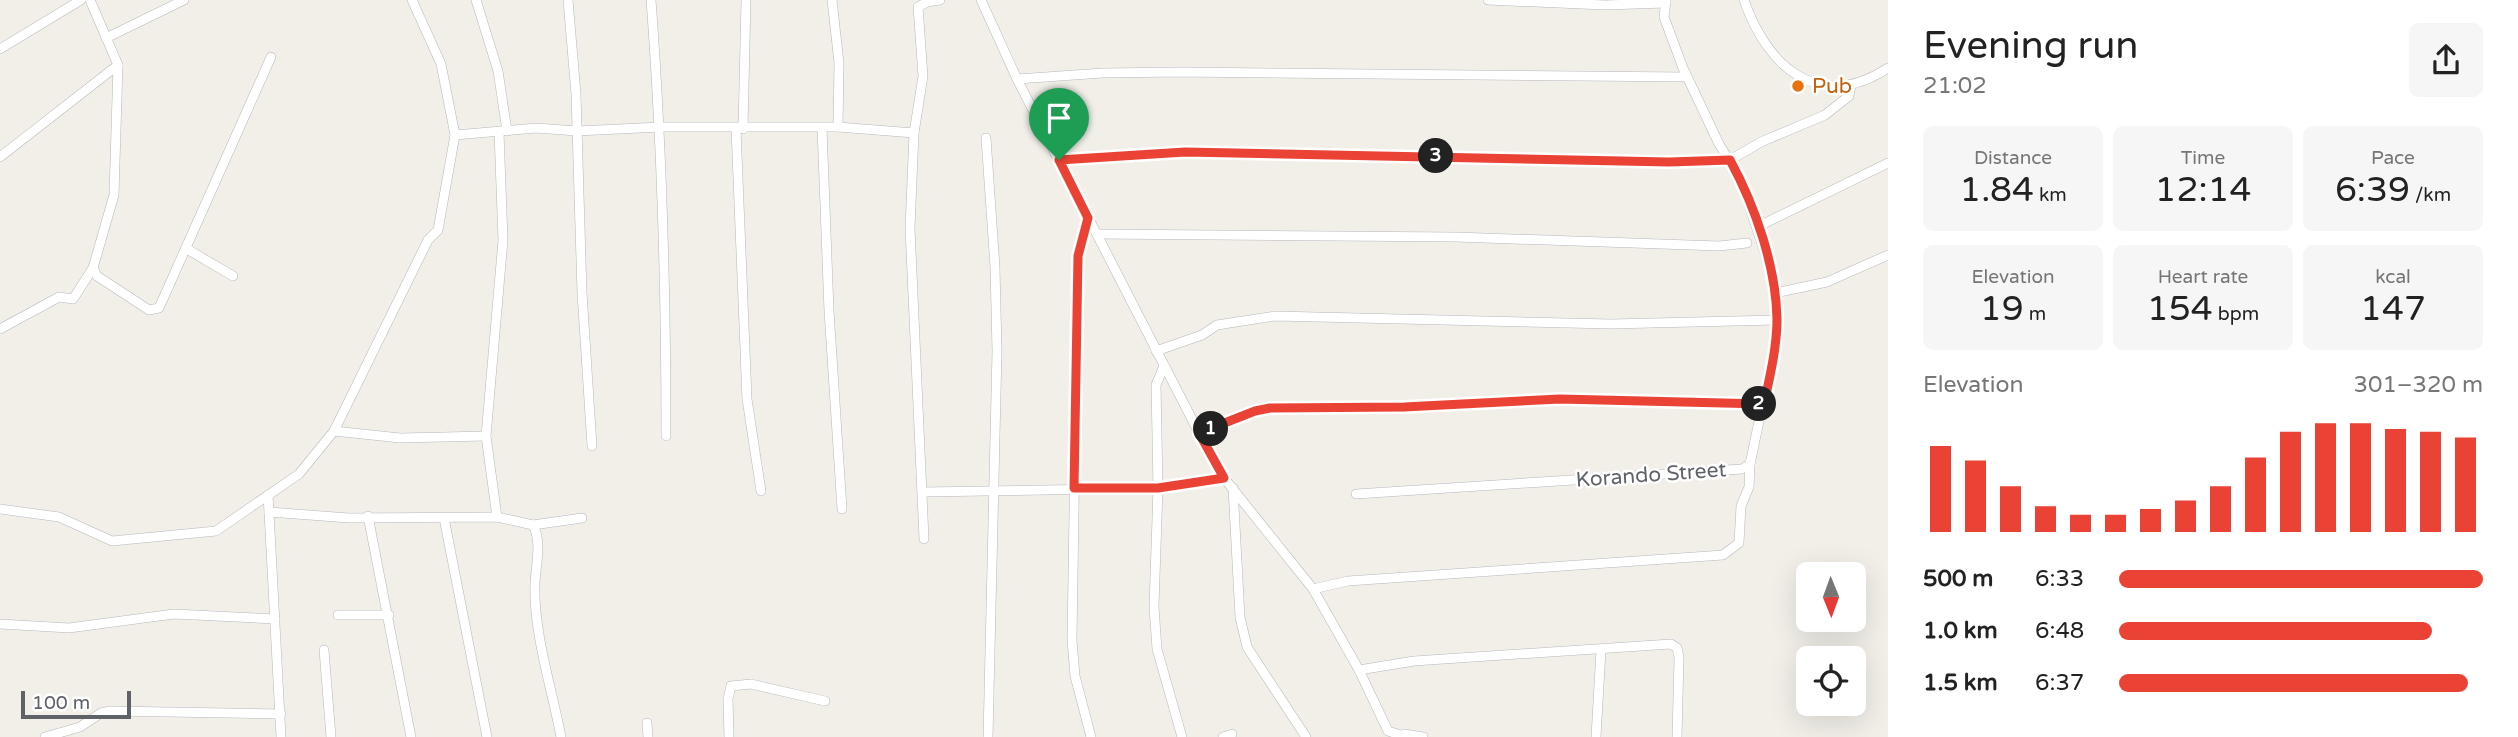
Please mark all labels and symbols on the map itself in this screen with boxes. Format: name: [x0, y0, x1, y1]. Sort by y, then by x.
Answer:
place label: Pub: [1812, 74, 1852, 99]
marker: Pub: [1790, 78, 1806, 94]
pin: [1029, 88, 1089, 160]
pin: 3: [1418, 138, 1454, 174]
pin: 2: [1742, 386, 1776, 422]
pin: 1: [1194, 412, 1228, 446]
street label: Korando Street: [1575, 457, 1727, 493]
north arrow: [1796, 562, 1866, 632]
scale bar: [21, 688, 131, 720]

